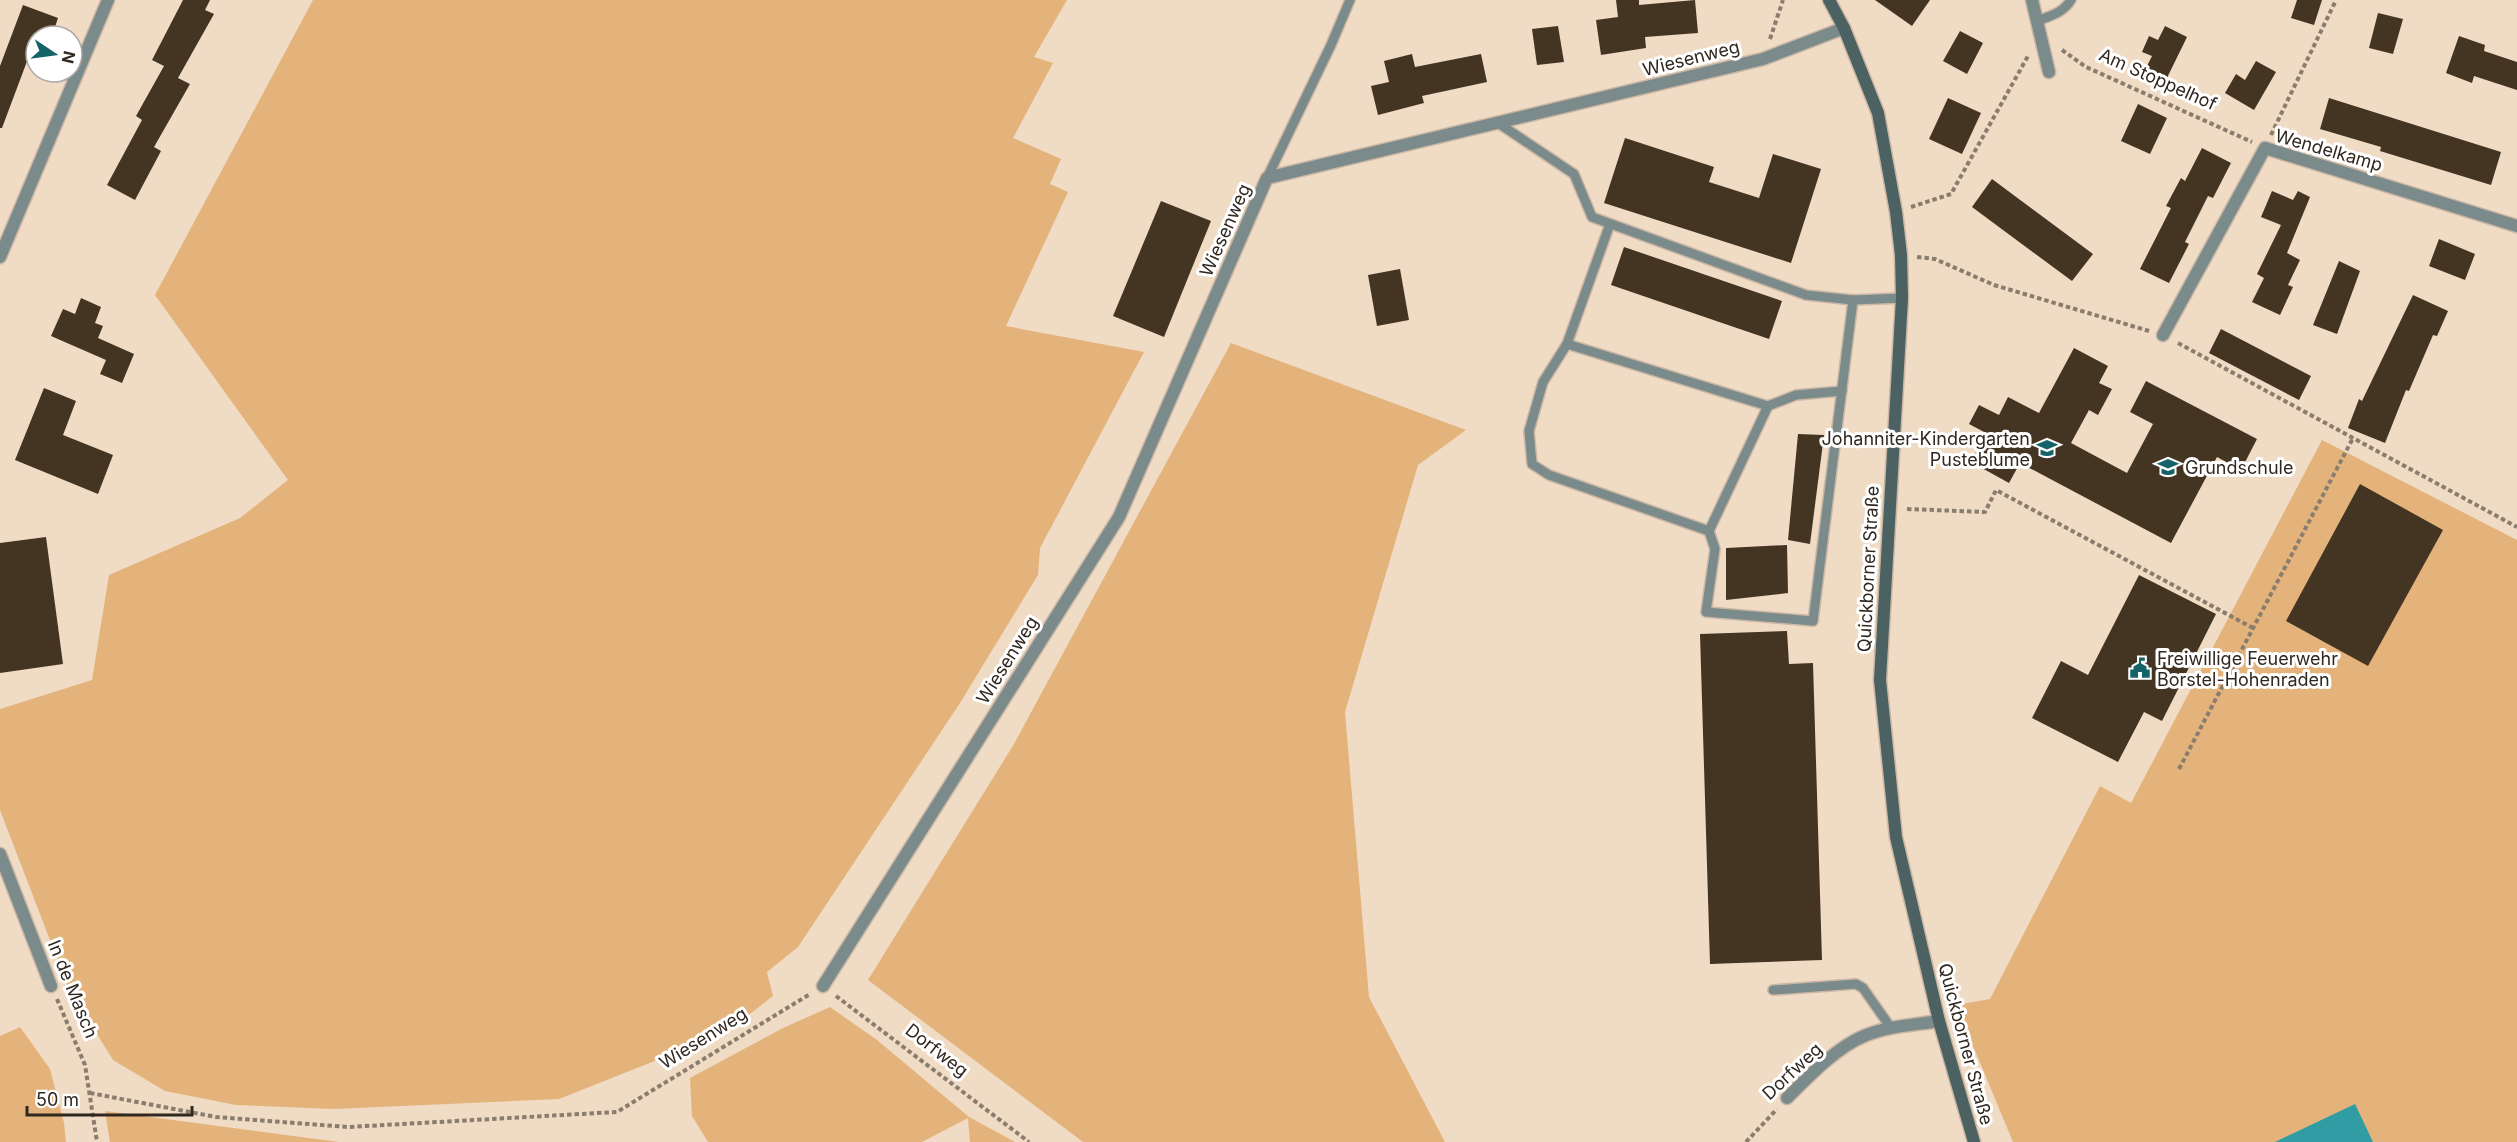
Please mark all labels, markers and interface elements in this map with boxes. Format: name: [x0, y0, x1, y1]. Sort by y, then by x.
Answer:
north arrow: [24, 24, 84, 84]
street label: Wiesenweg: [1640, 36, 1742, 80]
street label: Am Stoppelhof: [2096, 44, 2220, 114]
text: N: [57, 49, 80, 66]
street label: Wendelkamp: [2273, 125, 2385, 175]
street label: Wiesenweg: [1195, 180, 1255, 280]
place label: Johanniter-Kindergarten Pusteblume: [1822, 428, 2030, 470]
school or university icon: Johanniter-Kindergarten Pusteblume: [2035, 436, 2059, 460]
school or university icon: Grundschule: [2156, 455, 2180, 479]
place label: Grundschule: [2185, 457, 2293, 478]
street label: Quickborner Straße: [1853, 485, 1883, 653]
street label: Wiesenweg: [972, 612, 1042, 708]
place label: Freiwillige Feuerwehr Borstel-Hohenraden: [2157, 648, 2338, 690]
public building icon: Freiwillige Feuerwehr Borstel-Hohenraden: [2128, 656, 2152, 680]
street label: In de Masch: [44, 937, 102, 1041]
street label: Quickborner Straße: [1934, 961, 1998, 1127]
street label: Wiesenweg: [655, 1003, 751, 1073]
street label: Dorfweg: [901, 1019, 973, 1081]
street label: Dorfweg: [1758, 1038, 1826, 1104]
scale bar: [27, 1079, 192, 1117]
text: 50 m: [36, 1089, 79, 1110]

